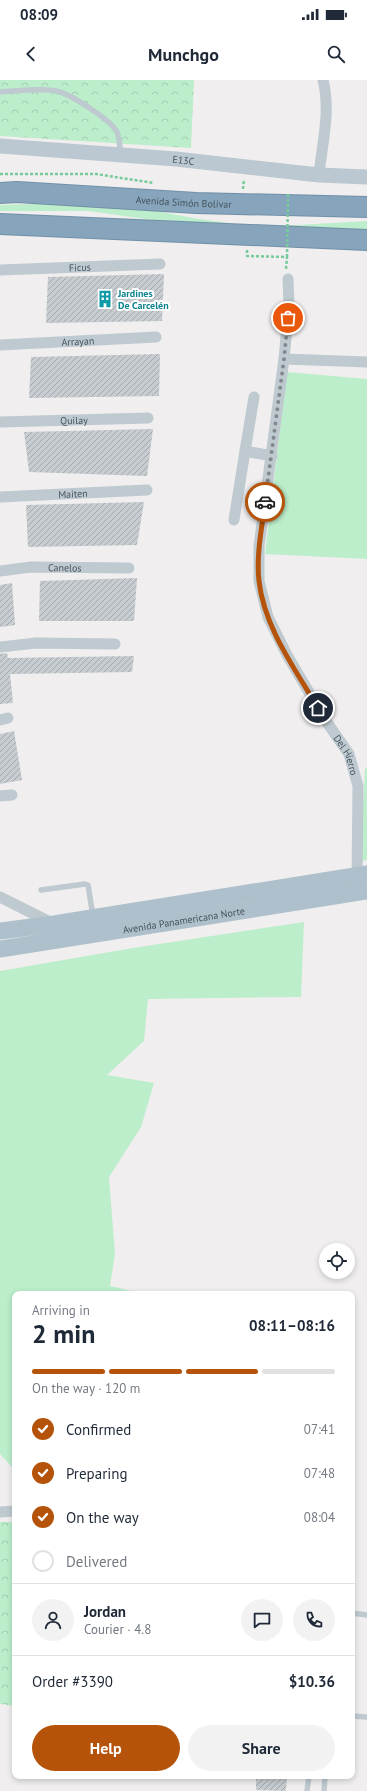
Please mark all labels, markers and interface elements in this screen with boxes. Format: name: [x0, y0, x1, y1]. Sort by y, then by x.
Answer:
text: 08:09: [20, 5, 58, 24]
icon: back: [20, 43, 42, 65]
text: Munchgo: [148, 43, 219, 66]
icon: search: [325, 43, 347, 65]
street label: E13C: [172, 152, 195, 168]
street label: Avenida Simón Bolívar: [135, 193, 232, 210]
street label: Ficus: [69, 260, 91, 274]
place label: Jardines De Carcelén: [117, 287, 169, 312]
building icon: Jardines De Carcelén: [95, 289, 115, 309]
pin: [271, 301, 305, 335]
icon: bag: [277, 307, 299, 329]
street label: Arrayan: [61, 334, 95, 348]
street label: Quilay: [60, 413, 88, 427]
courier: [245, 482, 285, 522]
street label: Maiten: [58, 486, 88, 501]
icon: car: [254, 491, 276, 513]
street label: Canelos: [48, 561, 82, 574]
pin: [301, 691, 335, 725]
icon: home: [307, 697, 329, 719]
street label: Del Hierro: [331, 732, 361, 777]
street label: Avenida Panamericana Norte: [122, 904, 246, 936]
map controls: [319, 1243, 355, 1279]
button: locate: [319, 1243, 355, 1279]
text: Arriving in: [32, 1302, 90, 1319]
text: 08:11–08:16: [249, 1316, 335, 1335]
text: 2 min: [32, 1317, 95, 1350]
text: On the way · 120 m: [32, 1380, 140, 1397]
icon: check: [32, 1418, 54, 1440]
text: Confirmed: [66, 1420, 131, 1439]
text: 07:41: [304, 1421, 335, 1438]
icon: check: [32, 1462, 54, 1484]
text: Preparing: [66, 1464, 128, 1483]
text: 07:48: [304, 1465, 335, 1482]
icon: check: [32, 1506, 54, 1528]
text: On the way: [66, 1508, 139, 1527]
text: 08:04: [304, 1509, 335, 1526]
text: Delivered: [66, 1552, 127, 1571]
button: person: [32, 1599, 74, 1641]
button: chat: [241, 1599, 283, 1641]
button: phone: [293, 1599, 335, 1641]
text: Jordan: [84, 1602, 126, 1621]
text: Courier · 4.8: [84, 1621, 151, 1638]
text: Order #3390: [32, 1672, 113, 1691]
text: $10.36: [289, 1672, 335, 1691]
button: Help: [32, 1725, 180, 1771]
button: Share: [188, 1725, 335, 1771]

